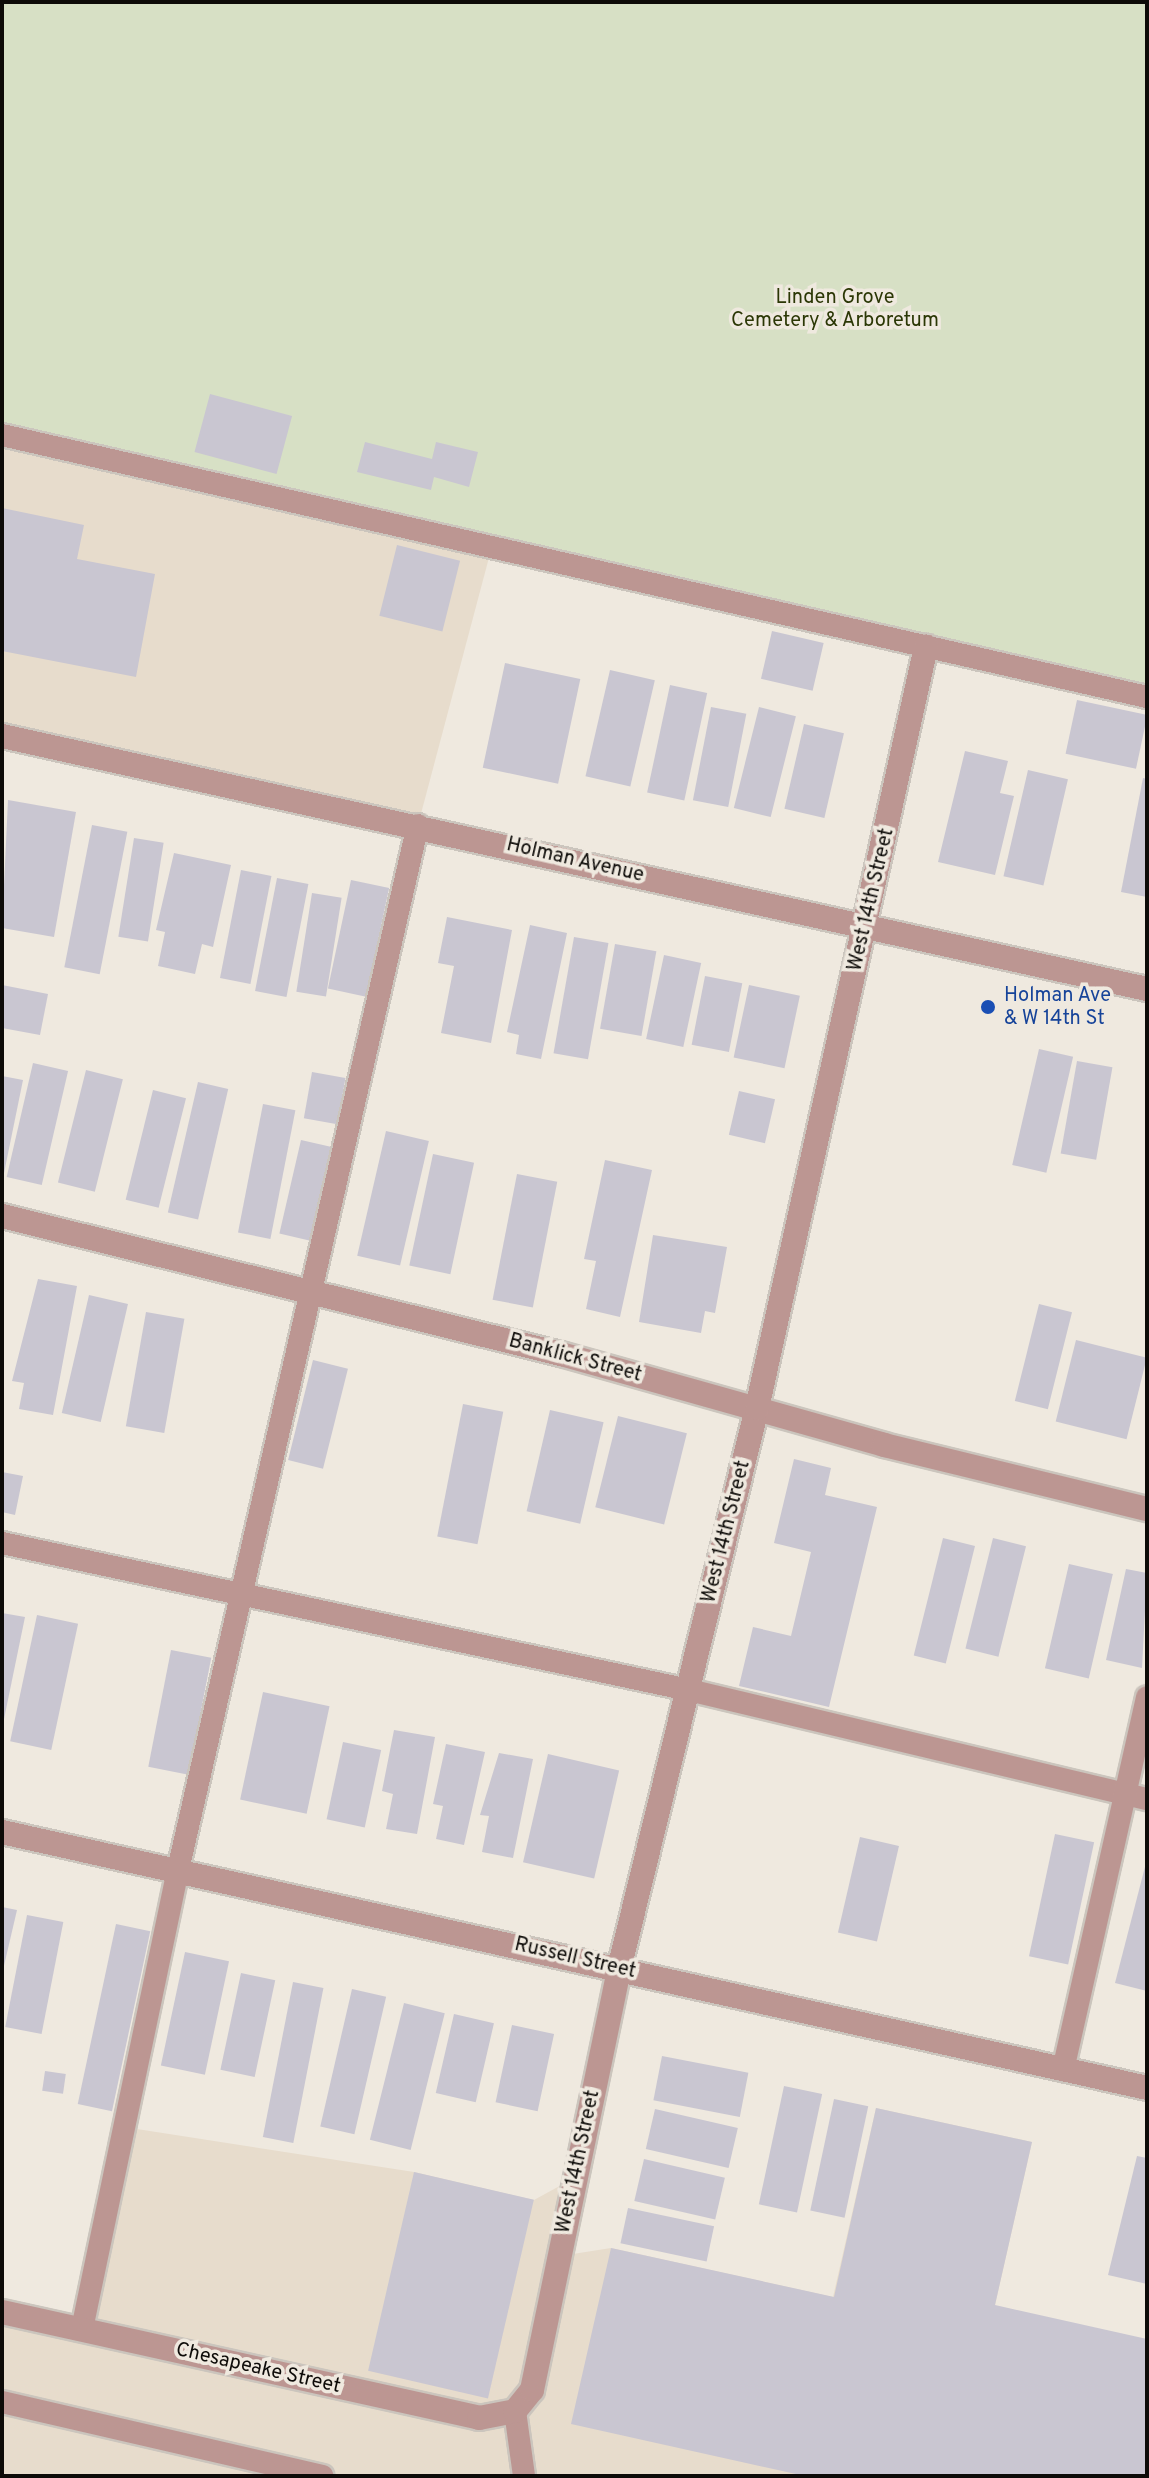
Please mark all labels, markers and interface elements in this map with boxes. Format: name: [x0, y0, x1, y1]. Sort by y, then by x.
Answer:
park label: Linden Grove Cemetery & Arboretum: [731, 287, 939, 334]
street label: West 14th Street: [844, 826, 900, 974]
street label: Holman Avenue: [504, 833, 646, 889]
place label: Holman Ave & W 14th St: [1004, 984, 1112, 1031]
marker: Holman Ave & W 14th St: [979, 998, 997, 1016]
street label: Banklick Street: [506, 1330, 644, 1388]
street label: West 14th Street: [698, 1458, 756, 1606]
street label: Russell Street: [512, 1933, 638, 1985]
street label: West 14th Street: [552, 2088, 606, 2236]
street label: Chesapeake Street: [173, 2338, 343, 2400]

